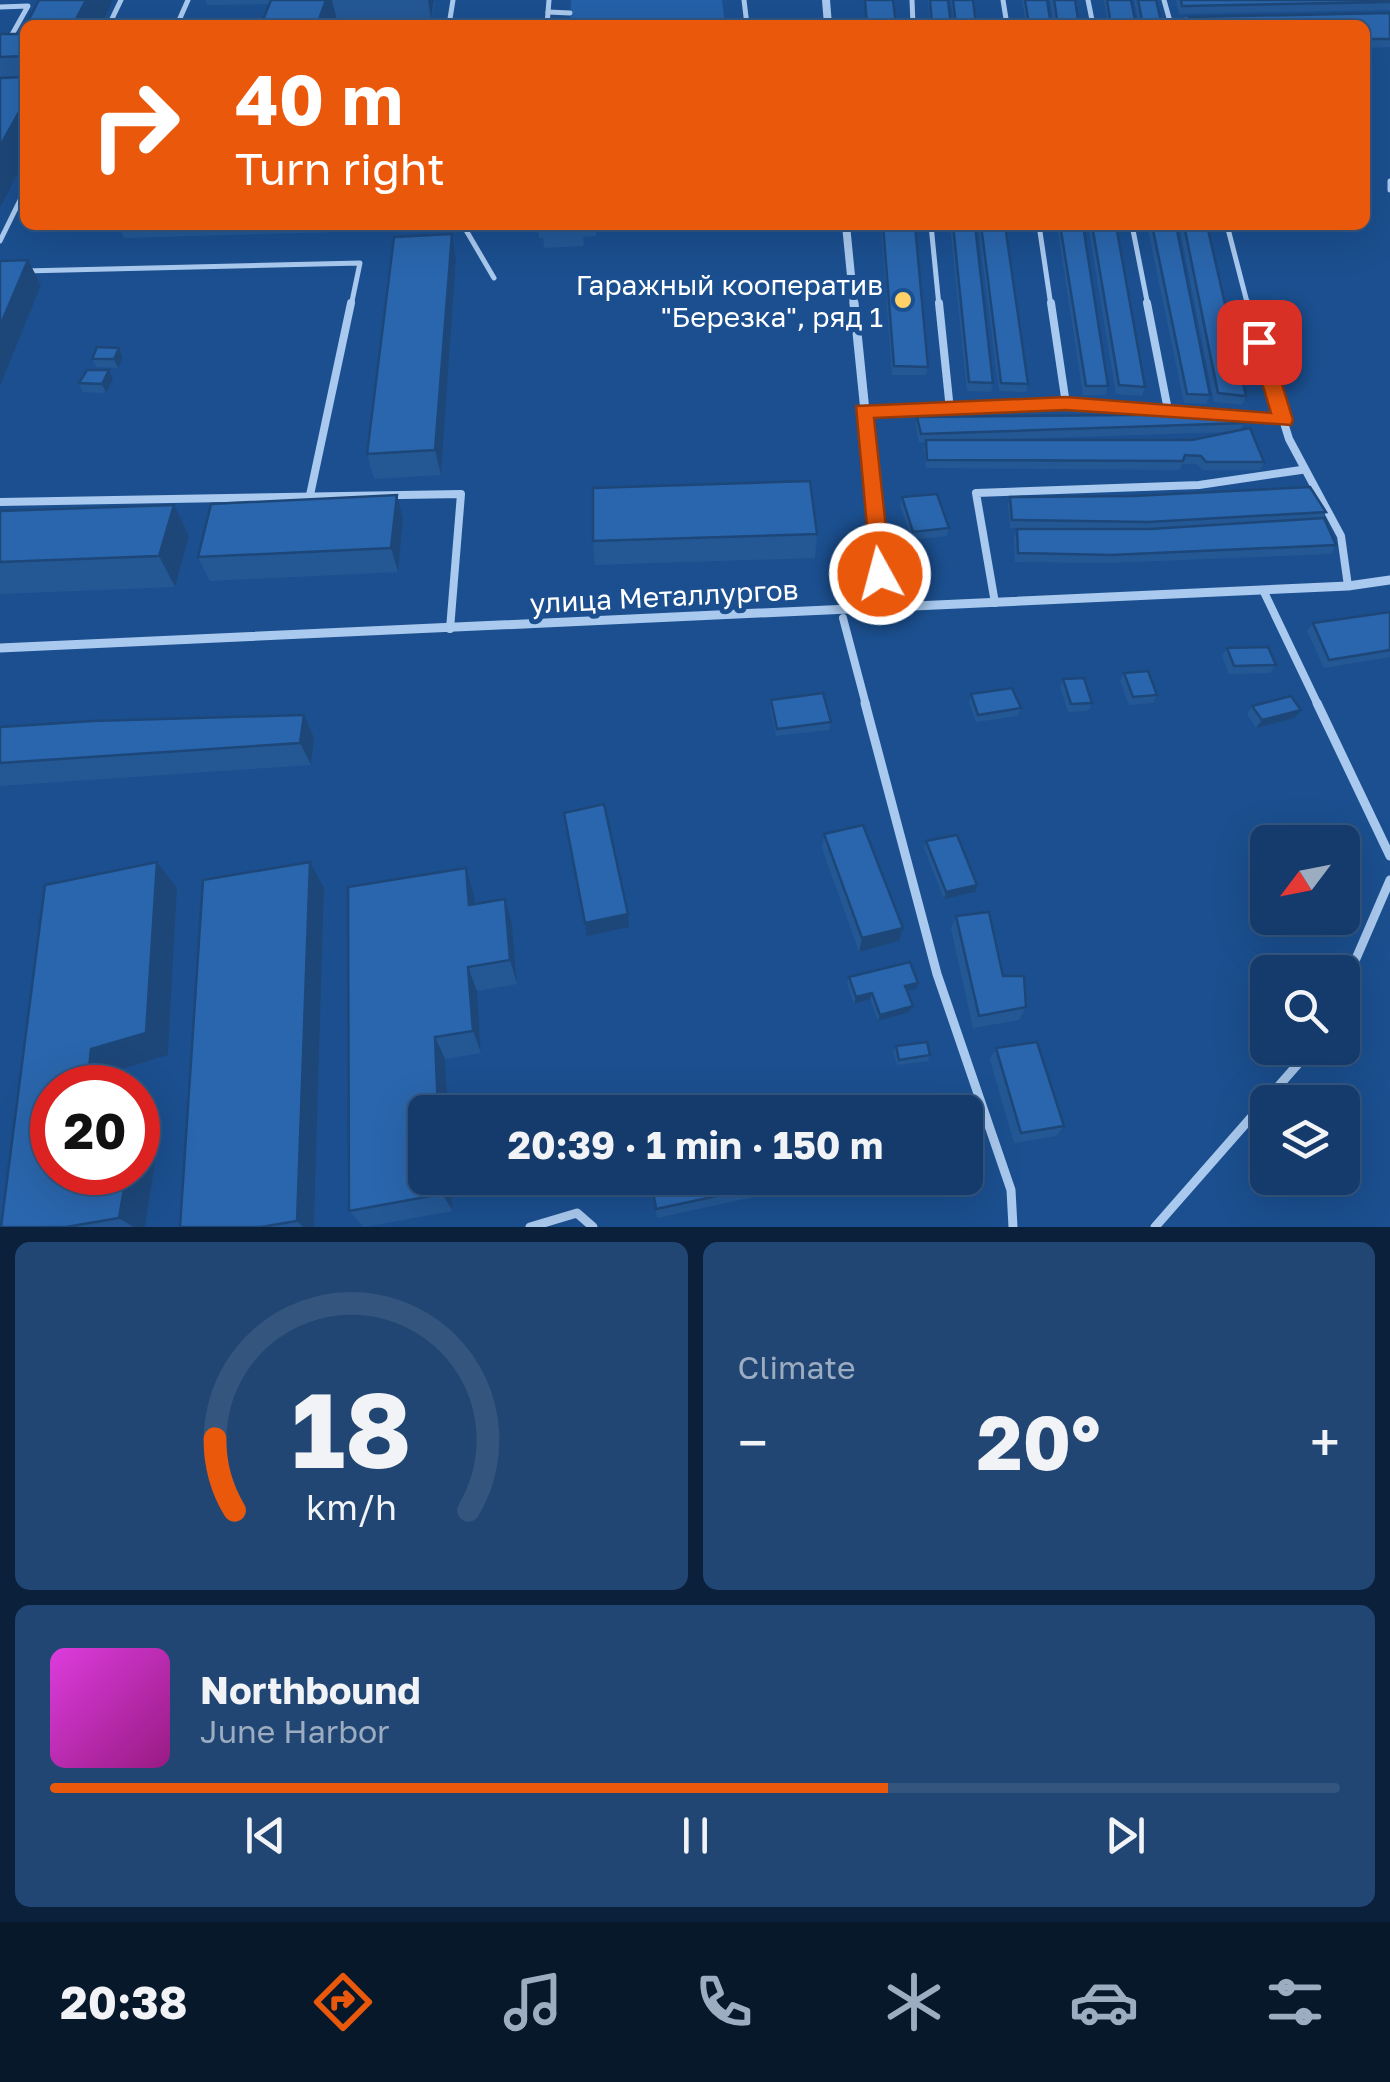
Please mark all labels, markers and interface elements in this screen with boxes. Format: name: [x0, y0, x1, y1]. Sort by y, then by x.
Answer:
text: 40 m: [235, 56, 403, 140]
icon: right: [70, 60, 200, 190]
text: Turn right: [235, 141, 445, 195]
place label: Гаражный кооператив "Березка", ряд 1: [576, 268, 883, 333]
marker: Гаражный кооператив "Березка", ряд 1: [892, 289, 914, 311]
pin: [1217, 300, 1302, 385]
icon: arrive: [1232, 315, 1287, 370]
position arrow: [828, 522, 932, 626]
street label: улица Металлургов: [529, 572, 799, 620]
north arrow: [1250, 825, 1360, 935]
map controls: [1250, 825, 1360, 1195]
button: search: [1250, 955, 1360, 1065]
speed limit sign: 20: [30, 1065, 160, 1195]
button: layers: [1250, 1085, 1360, 1195]
text: 20:39 · 1 min · 150 m: [508, 1122, 883, 1167]
text: Climate: [738, 1348, 856, 1386]
text: 18: [291, 1366, 411, 1491]
text: 20°: [977, 1396, 1101, 1487]
text: −: [738, 1409, 768, 1475]
text: +: [1310, 1409, 1340, 1475]
text: km/h: [306, 1485, 397, 1528]
text: Northbound: [200, 1667, 421, 1712]
text: June Harbor: [200, 1712, 390, 1750]
icon: previous: [238, 1808, 293, 1863]
icon: pause: [668, 1808, 723, 1863]
icon: next: [1098, 1808, 1153, 1863]
icon: directions: [308, 1967, 378, 2037]
icon: music: [498, 1967, 568, 2037]
icon: phone: [689, 1967, 759, 2037]
icon: climate: [879, 1967, 949, 2037]
icon: car: [1069, 1967, 1139, 2037]
icon: filters: [1260, 1967, 1330, 2037]
text: 20:38: [60, 1975, 188, 2029]

